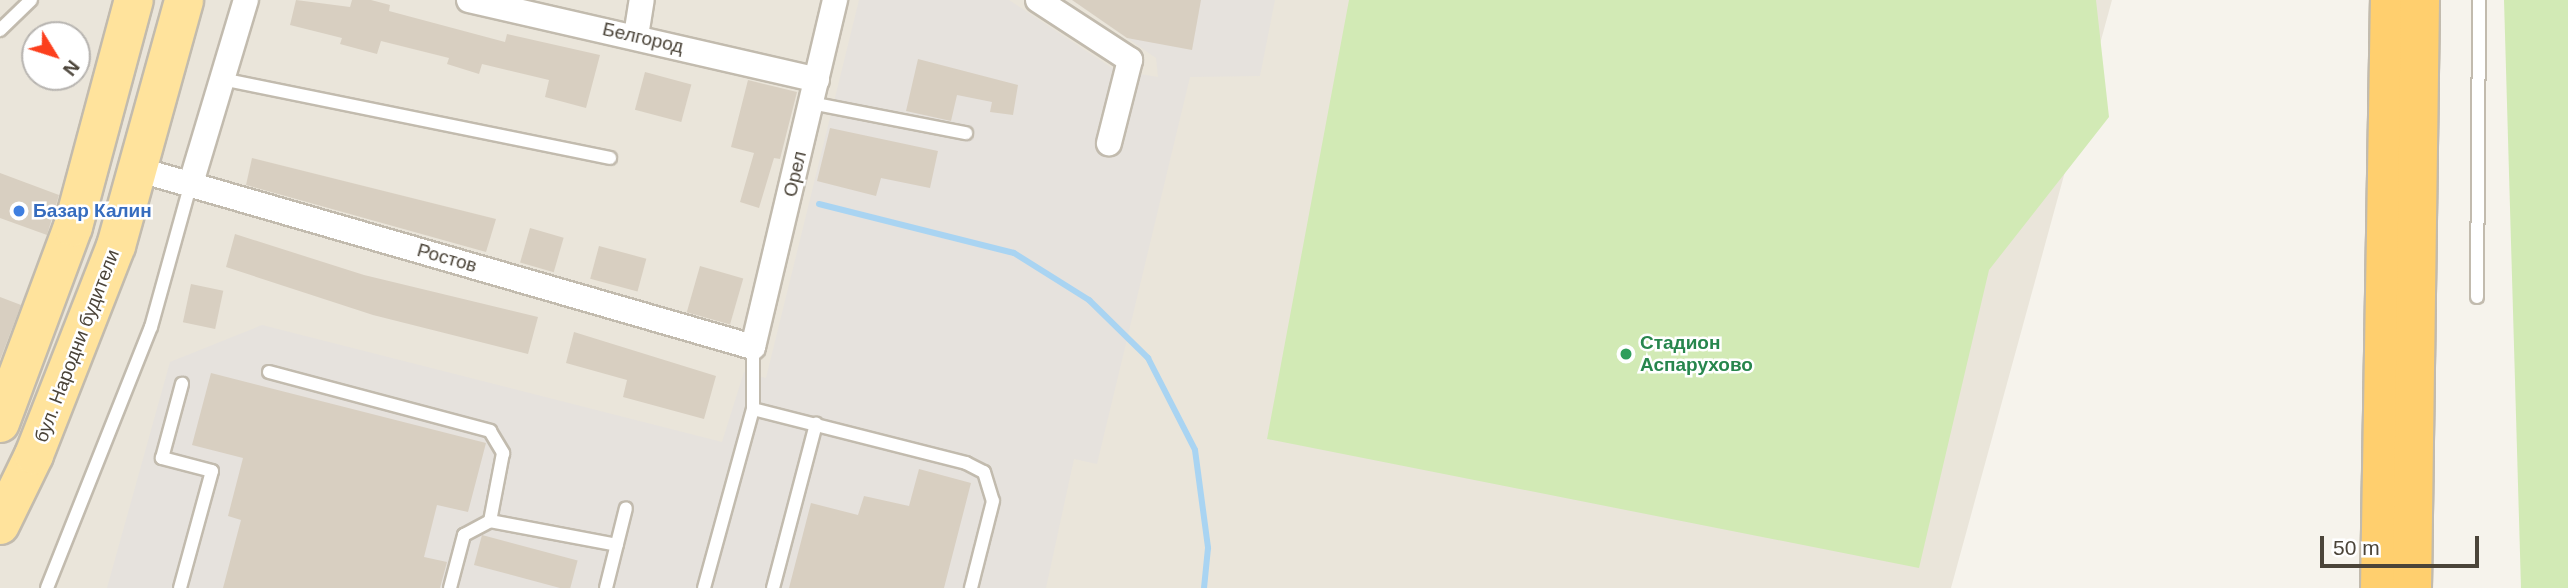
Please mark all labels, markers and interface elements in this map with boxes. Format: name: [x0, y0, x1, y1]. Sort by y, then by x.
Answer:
street label: Белгород: [600, 18, 686, 58]
north arrow: [21, 21, 91, 91]
text: N: [59, 56, 84, 80]
street label: Орел: [779, 149, 811, 199]
place label: Базар Калин: [33, 200, 152, 222]
marker: Базар Калин: [11, 203, 27, 219]
street label: Ростов: [415, 239, 479, 277]
street label: бул. Народни будители: [30, 246, 124, 446]
place label: Стадион Аспарухово: [1640, 332, 1753, 376]
marker: Стадион Аспарухово: [1618, 346, 1634, 362]
scale bar: [2323, 522, 2482, 566]
text: 50 m: [2333, 536, 2380, 559]

